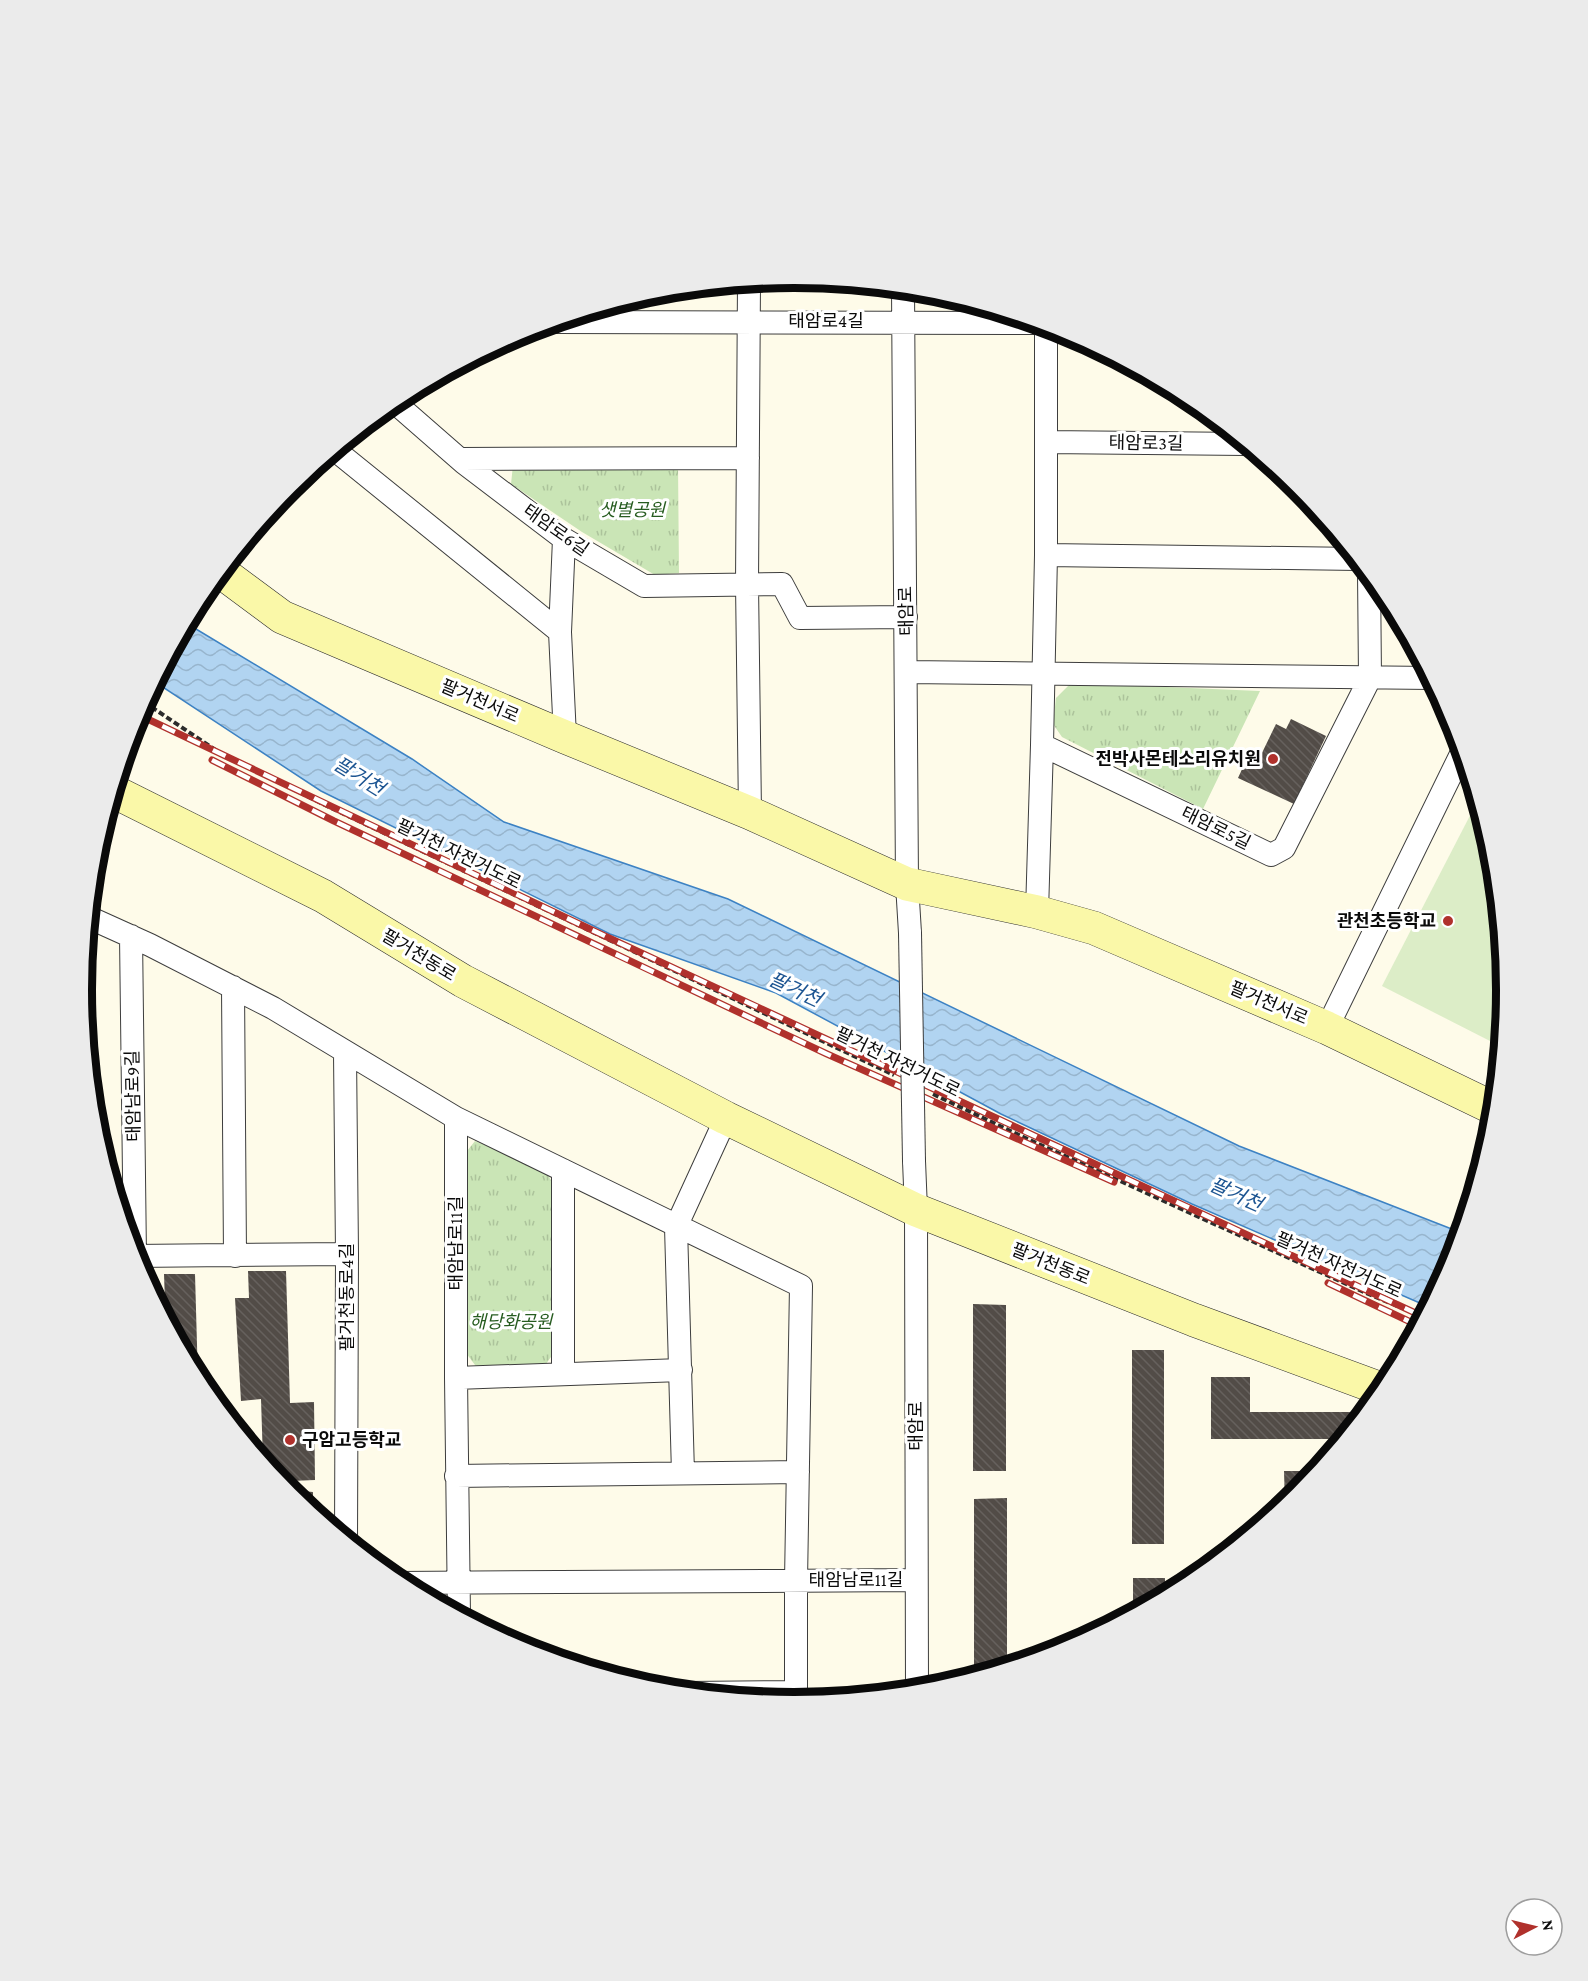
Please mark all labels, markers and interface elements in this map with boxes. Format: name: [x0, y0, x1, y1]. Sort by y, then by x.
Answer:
street label: 태암로4길: [788, 311, 864, 331]
street label: 태암로3길: [1108, 432, 1184, 454]
street label: 태암로6길: [519, 500, 593, 560]
park label: 샛별공원: [599, 500, 667, 520]
street label: 태암로: [896, 586, 916, 636]
street label: 팔거천서로: [438, 676, 522, 726]
place label: 전박사몬테소리유치원: [1095, 749, 1261, 769]
water label: 팔거천: [330, 752, 390, 801]
marker: 전박사몬테소리유치원: [1266, 752, 1280, 766]
street label: 태암로5길: [1178, 803, 1254, 853]
street label: 팔거천 자전거도로: [394, 815, 524, 893]
place label: 관천초등학교: [1337, 911, 1436, 931]
marker: 관천초등학교: [1441, 914, 1455, 928]
street label: 팔거천동로: [378, 925, 460, 985]
water label: 팔거천: [765, 967, 827, 1012]
street label: 팔거천서로: [1227, 978, 1311, 1028]
street label: 팔거천 자전거도로: [833, 1023, 963, 1101]
street label: 태암남로9길: [122, 1050, 144, 1142]
water label: 팔거천: [1206, 1173, 1268, 1216]
street label: 태암남로11길: [446, 1196, 466, 1290]
street label: 팔거천 자전거도로: [1273, 1228, 1405, 1302]
street label: 팔거천동로: [1009, 1239, 1093, 1289]
street label: 팔거천동로4길: [337, 1243, 357, 1351]
park label: 해당화공원: [470, 1312, 554, 1332]
street label: 태암로: [906, 1401, 926, 1451]
place label: 구암고등학교: [302, 1430, 401, 1450]
marker: 구암고등학교: [283, 1433, 297, 1447]
street label: 태암남로11길: [809, 1570, 903, 1590]
north arrow: [1504, 1897, 1564, 1957]
text: N: [1539, 1919, 1558, 1932]

